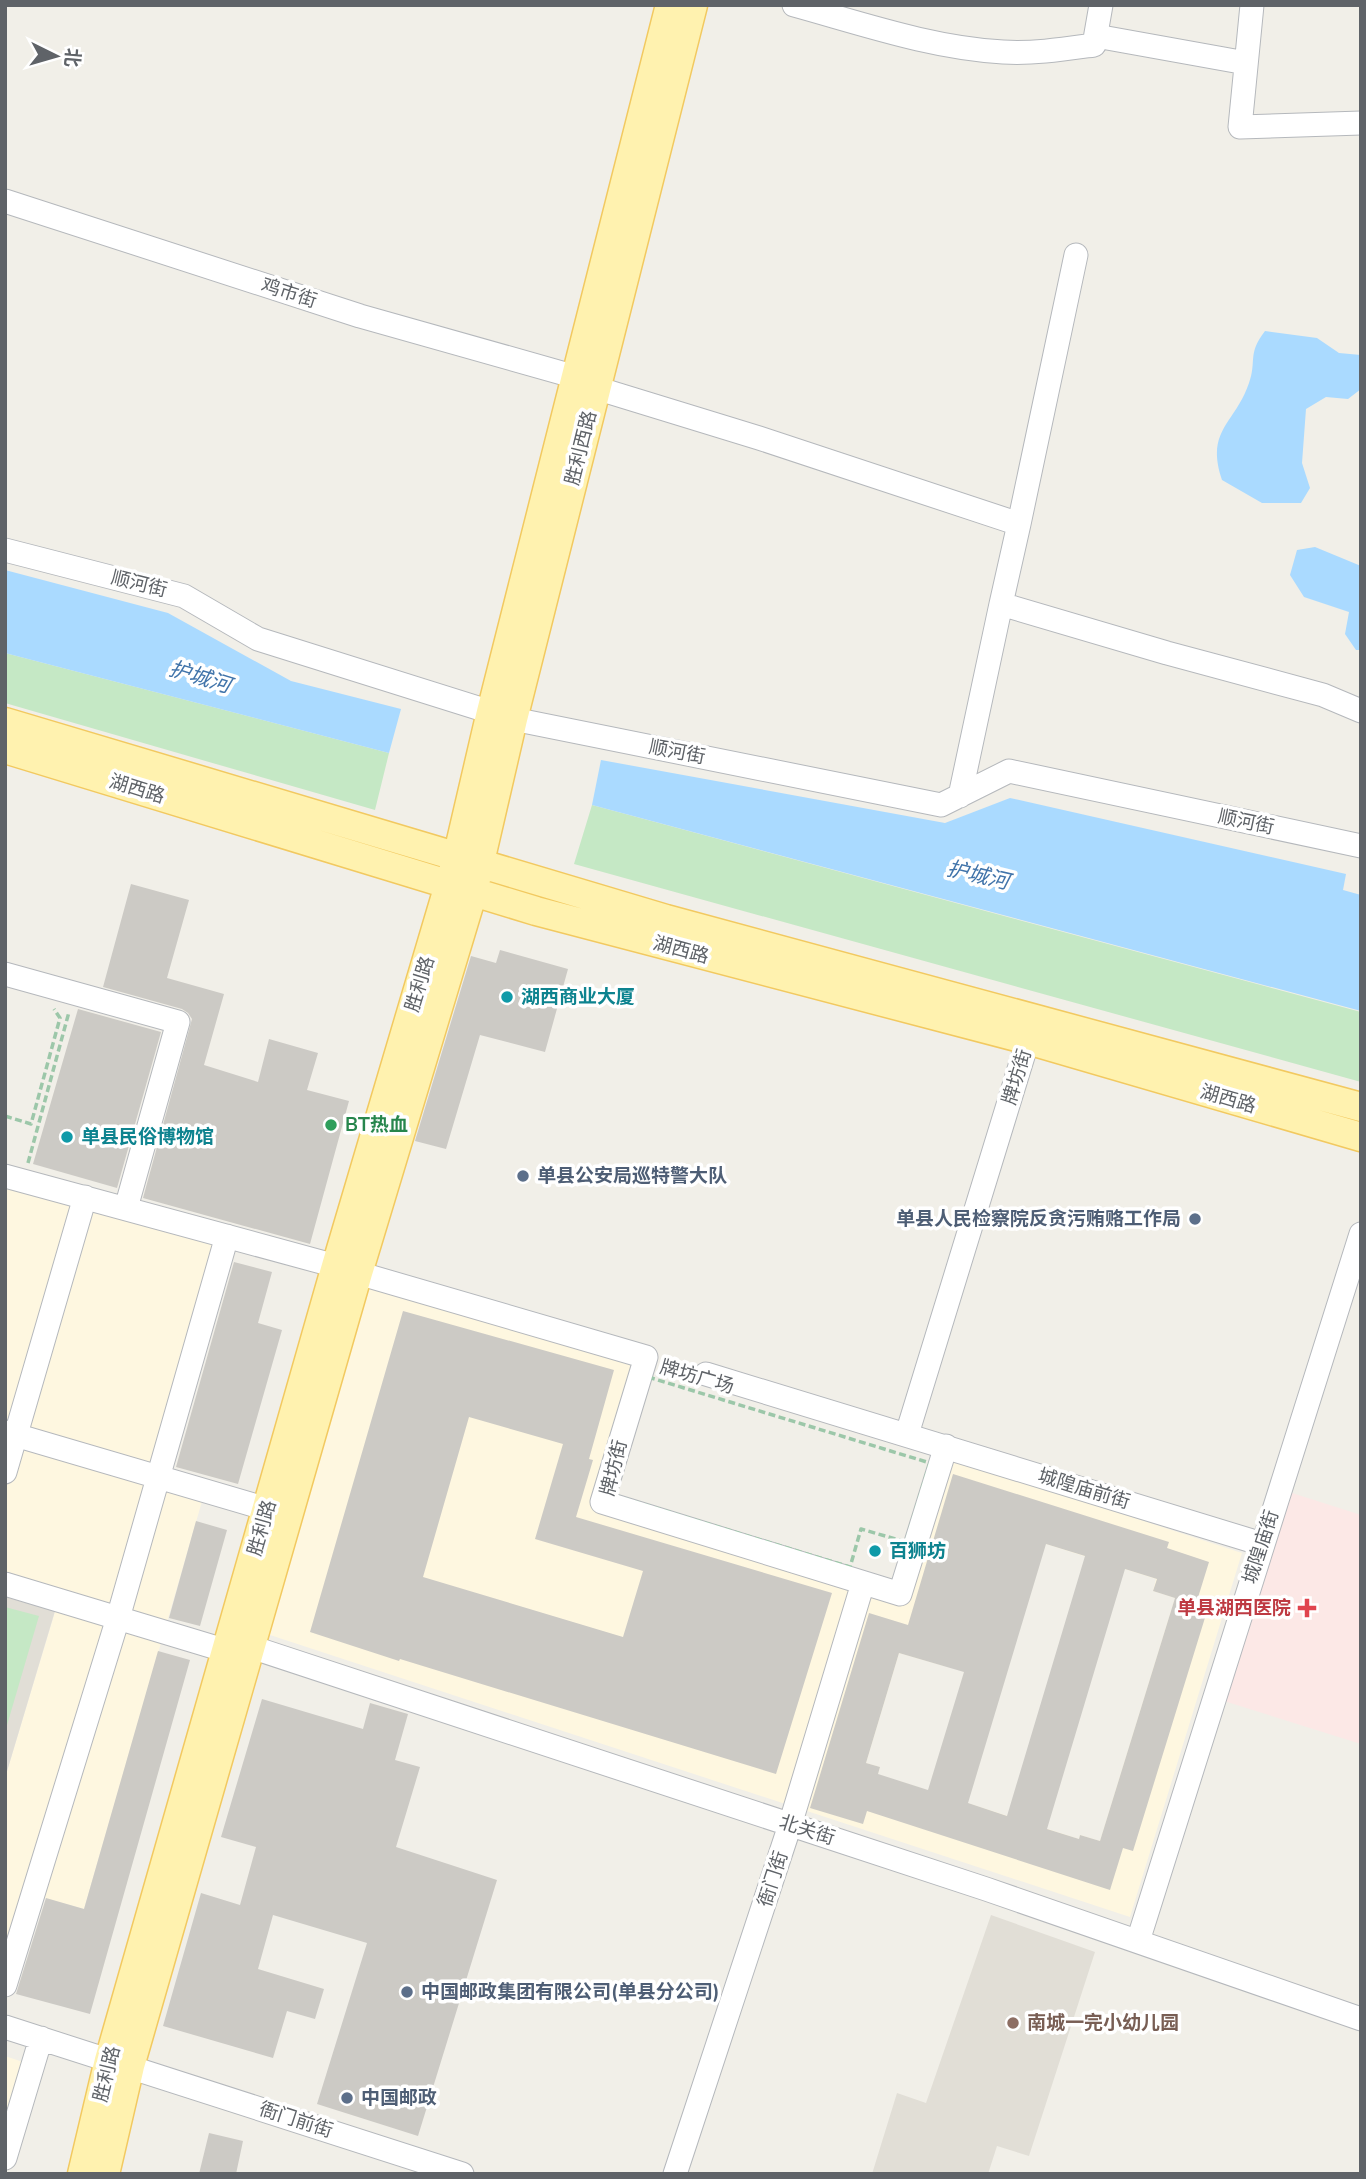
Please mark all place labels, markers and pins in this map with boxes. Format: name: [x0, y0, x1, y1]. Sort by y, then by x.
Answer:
place label: 湖西商业大厦: [521, 984, 635, 1010]
marker: 湖西商业大厦: [499, 989, 515, 1005]
place label: BT热血: [345, 1112, 408, 1138]
marker: BT热血: [323, 1117, 339, 1133]
place label: 单县民俗博物馆: [81, 1124, 214, 1150]
marker: 单县民俗博物馆: [59, 1129, 75, 1145]
place label: 单县公安局巡特警大队: [537, 1163, 727, 1189]
marker: 单县公安局巡特警大队: [515, 1168, 531, 1184]
place label: 单县人民检察院反贪污贿赂工作局: [896, 1206, 1181, 1232]
marker: 单县人民检察院反贪污贿赂工作局: [1187, 1211, 1203, 1227]
place label: 百狮坊: [889, 1538, 946, 1564]
marker: 百狮坊: [867, 1543, 883, 1559]
place label: 单县湖西医院: [1177, 1595, 1291, 1621]
marker: 单县湖西医院: [1297, 1598, 1317, 1618]
place label: 中国邮政集团有限公司(单县分公司): [421, 1979, 720, 2005]
marker: 中国邮政集团有限公司(单县分公司): [399, 1984, 415, 2000]
place label: 南城一完小幼儿园: [1027, 2010, 1179, 2036]
marker: 南城一完小幼儿园: [1005, 2015, 1021, 2031]
place label: 中国邮政: [361, 2085, 437, 2111]
marker: 中国邮政: [339, 2090, 355, 2106]

